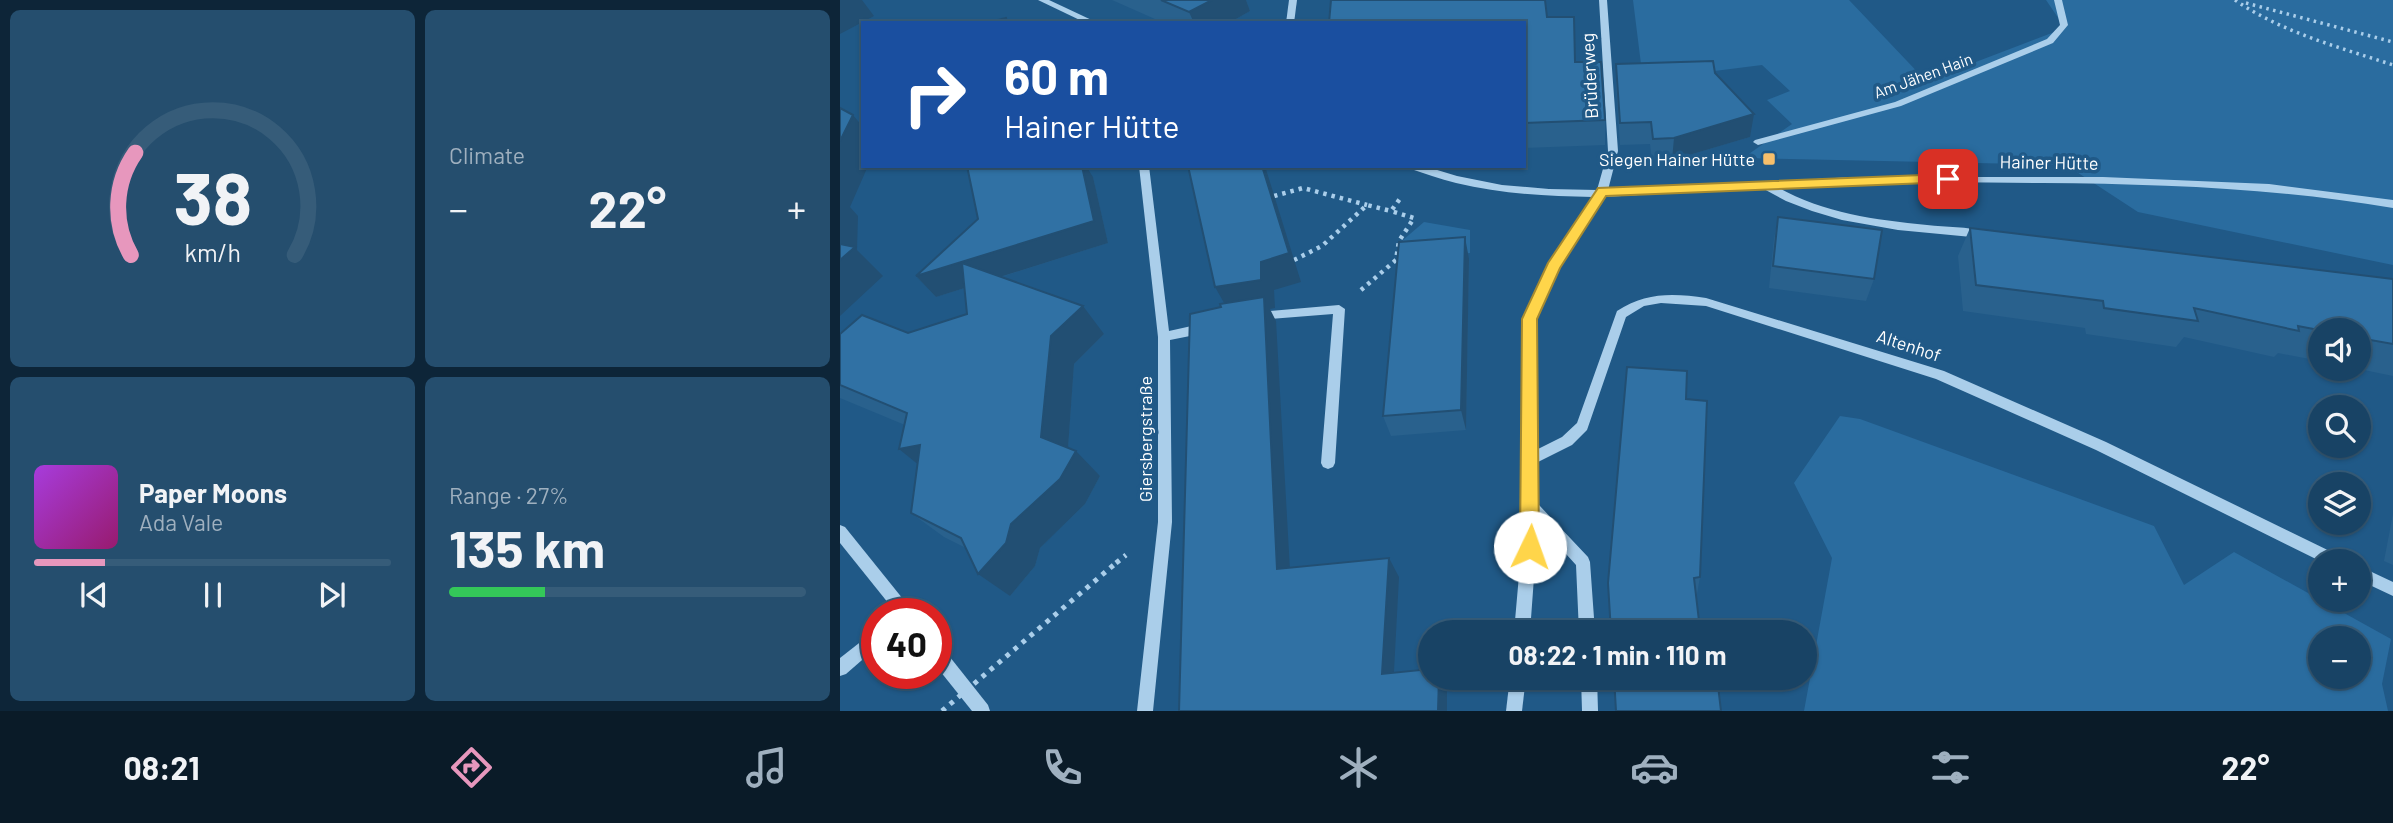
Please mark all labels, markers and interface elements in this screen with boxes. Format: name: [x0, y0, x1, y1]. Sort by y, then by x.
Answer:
street label: Brüderweg: [1576, 33, 1602, 119]
text: 60 m: [1004, 46, 1109, 105]
street label: Am Jähen Hain: [1871, 48, 1975, 102]
icon: right: [889, 49, 980, 140]
text: Hainer Hütte: [1004, 106, 1180, 144]
text: Climate: [449, 141, 525, 169]
place label: Siegen Hainer Hütte: [1599, 148, 1755, 170]
pin: [1918, 149, 1978, 209]
street label: Hainer Hütte: [1999, 150, 2099, 174]
marker: Siegen Hainer Hütte: [1761, 151, 1777, 167]
text: 38: [173, 152, 252, 240]
icon: arrive: [1929, 160, 1967, 198]
text: 22°: [589, 176, 666, 238]
text: −: [449, 185, 468, 231]
text: +: [787, 185, 806, 231]
text: km/h: [184, 236, 241, 266]
map controls: [2308, 318, 2371, 689]
button: sound: [2308, 318, 2371, 381]
street label: Altenhof: [1874, 324, 1944, 366]
street label: Giersbergstraße: [1134, 376, 1156, 502]
button: search: [2308, 395, 2371, 458]
button: layers: [2308, 472, 2371, 535]
text: Paper Moons: [139, 477, 287, 508]
text: Range · 27%: [449, 481, 569, 509]
text: Ada Vale: [139, 508, 223, 536]
position arrow: [1493, 510, 1567, 584]
text: 135 km: [449, 516, 605, 578]
button: +: [2308, 549, 2371, 612]
icon: previous: [75, 576, 113, 614]
icon: pause: [194, 576, 232, 614]
icon: next: [313, 576, 351, 614]
speed limit sign: 40: [861, 598, 952, 689]
button: −: [2308, 626, 2371, 689]
text: 08:22 · 1 min · 110 m: [1509, 639, 1726, 670]
icon: directions: [447, 743, 496, 792]
icon: music: [742, 743, 791, 792]
icon: phone: [1038, 743, 1087, 792]
icon: climate: [1334, 743, 1383, 792]
icon: car: [1630, 743, 1679, 792]
icon: filters: [1926, 743, 1975, 792]
text: 08:21: [123, 748, 200, 786]
text: 22°: [2222, 748, 2269, 786]

